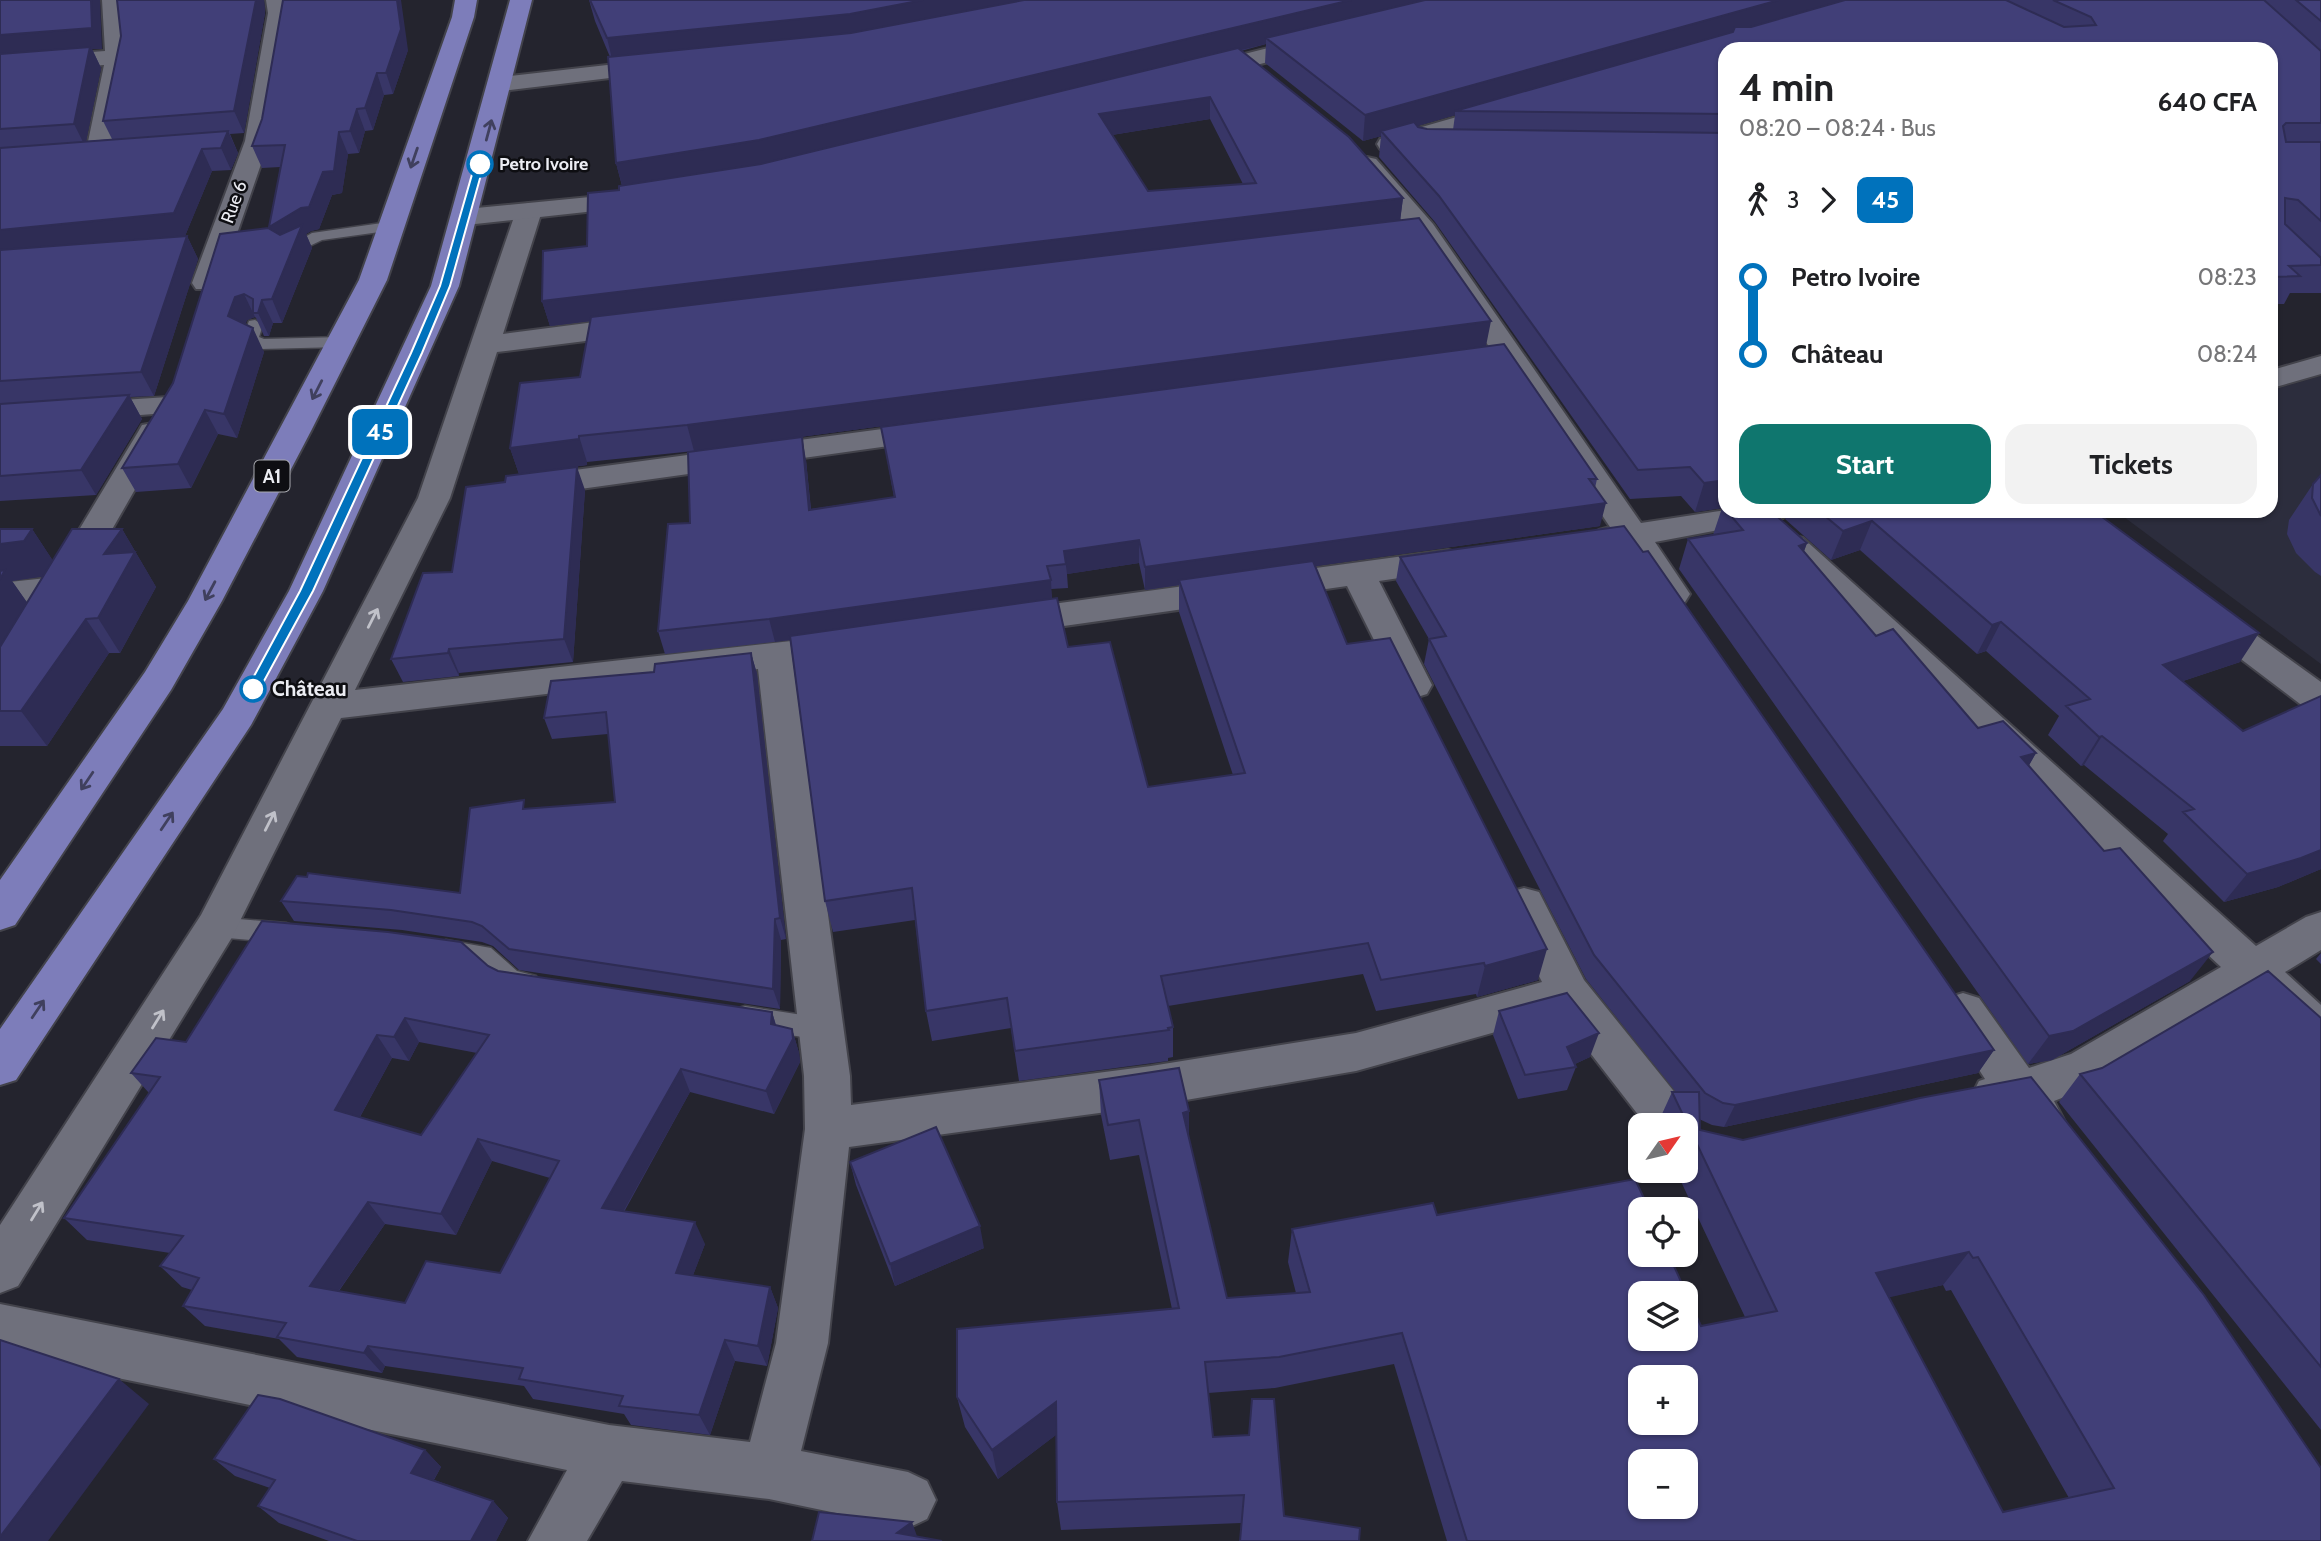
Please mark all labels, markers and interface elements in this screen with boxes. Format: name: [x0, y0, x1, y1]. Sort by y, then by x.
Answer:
text: 4 min: [1739, 64, 1834, 111]
text: 640 CFA: [2158, 86, 2257, 118]
text: 08:20 – 08:24 · Bus: [1739, 114, 1936, 142]
one-way arrow: [483, 119, 496, 142]
one-way arrow: [407, 146, 419, 168]
marker: Petro Ivoire: [467, 151, 493, 177]
place label: Petro Ivoire: [499, 153, 588, 175]
street label: Rue 6: [216, 178, 252, 226]
icon: walk: [1739, 181, 1777, 219]
icon: forward: [1809, 181, 1847, 219]
text: 45: [1871, 185, 1899, 214]
text: 3: [1787, 186, 1799, 214]
text: Petro Ivoire: [1791, 261, 1920, 293]
text: 08:23: [2198, 263, 2257, 291]
text: Château: [1791, 338, 1883, 370]
text: 08:24: [2197, 340, 2257, 368]
one-way arrow: [310, 379, 323, 400]
line badge: 45: [348, 409, 412, 455]
text: 45: [366, 417, 394, 446]
button: Start: [1739, 424, 1991, 504]
button: Tickets: [2005, 424, 2257, 504]
road number: A1: [254, 461, 290, 491]
one-way arrow: [203, 580, 217, 600]
one-way arrow: [367, 608, 381, 629]
marker: Château: [240, 676, 266, 702]
place label: Château: [272, 676, 347, 701]
one-way arrow: [80, 771, 94, 791]
one-way arrow: [264, 811, 278, 832]
one-way arrow: [159, 812, 174, 831]
one-way arrow: [31, 1000, 46, 1019]
one-way arrow: [152, 1009, 166, 1029]
north arrow: [1628, 1113, 1698, 1183]
map controls: [1628, 1113, 1698, 1519]
button: locate: [1628, 1197, 1698, 1267]
one-way arrow: [29, 1202, 44, 1221]
button: layers: [1628, 1281, 1698, 1351]
button: +: [1628, 1365, 1698, 1435]
button: −: [1628, 1449, 1698, 1519]

